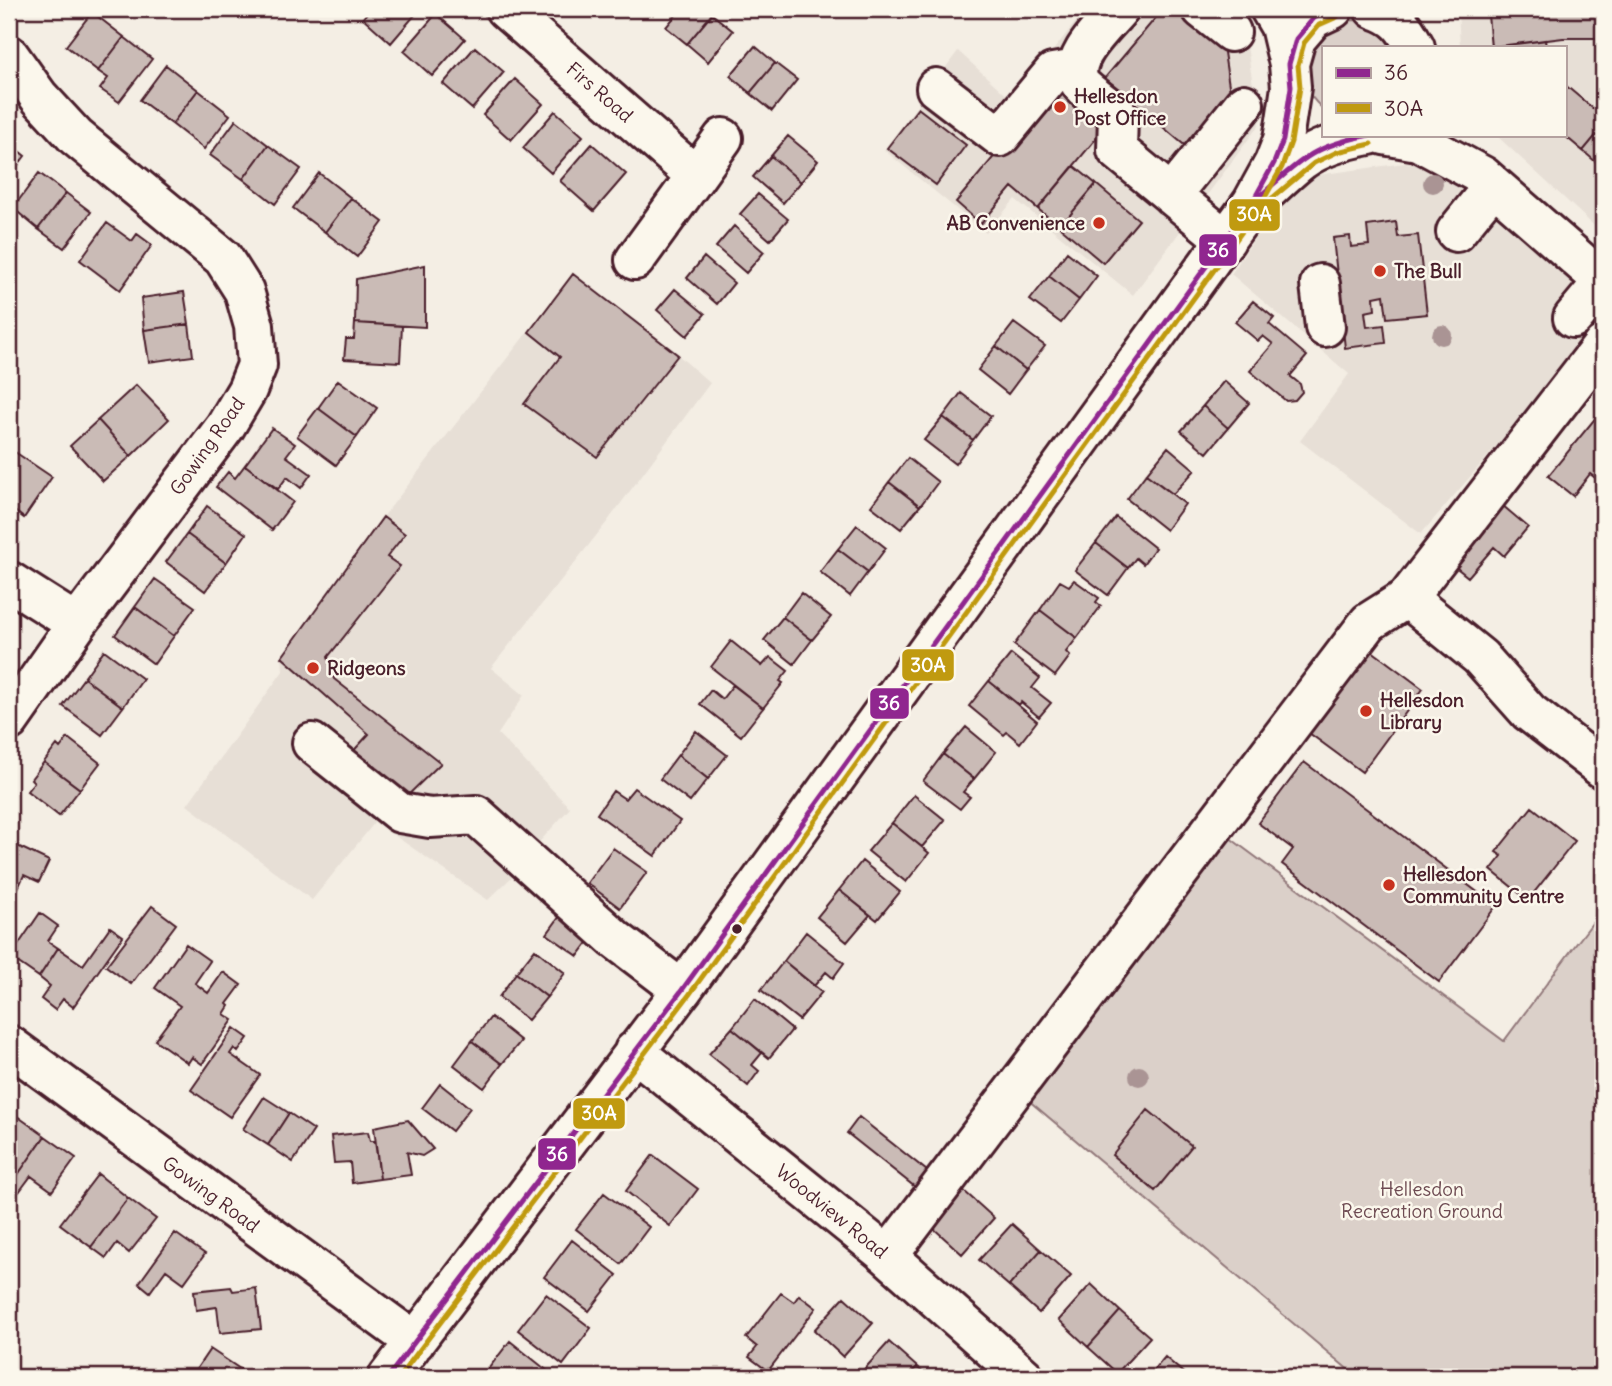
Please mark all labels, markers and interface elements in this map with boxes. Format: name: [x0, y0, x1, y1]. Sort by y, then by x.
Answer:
legend: [1322, 46, 1566, 136]
street label: Firs Road: [562, 57, 638, 127]
text: 36: [1384, 59, 1408, 86]
place label: Hellesdon Post Office: [1074, 84, 1166, 130]
text: 30A: [1384, 95, 1423, 122]
marker: Hellesdon Post Office: [1052, 99, 1068, 115]
line badge: 30A: [1228, 198, 1281, 232]
text: 30A: [1236, 202, 1272, 226]
place label: AB Convenience: [946, 211, 1085, 235]
marker: AB Convenience: [1091, 215, 1107, 231]
line badge: 36: [1198, 233, 1238, 267]
text: 36: [1207, 238, 1229, 262]
place label: The Bull: [1394, 259, 1462, 283]
marker: The Bull: [1372, 263, 1388, 279]
street label: Gowing Road: [164, 392, 250, 500]
line badge: 30A: [901, 648, 955, 682]
text: 30A: [910, 653, 946, 677]
place label: Ridgeons: [327, 656, 406, 680]
marker: Ridgeons: [305, 660, 321, 676]
line badge: 36: [869, 687, 910, 720]
place label: Hellesdon Library: [1380, 688, 1464, 734]
text: 36: [878, 691, 900, 715]
marker: Hellesdon Library: [1358, 703, 1374, 719]
place label: Hellesdon Community Centre: [1403, 862, 1564, 908]
marker: Hellesdon Community Centre: [1381, 877, 1397, 893]
unlabelled marker: [730, 922, 744, 936]
line badge: 30A: [572, 1097, 626, 1130]
text: 30A: [581, 1101, 617, 1125]
line badge: 36: [537, 1137, 577, 1171]
text: 36: [546, 1142, 568, 1166]
street label: Gowing Road: [158, 1151, 264, 1237]
street label: Woodview Road: [771, 1159, 893, 1263]
park label: Hellesdon Recreation Ground: [1341, 1177, 1503, 1223]

